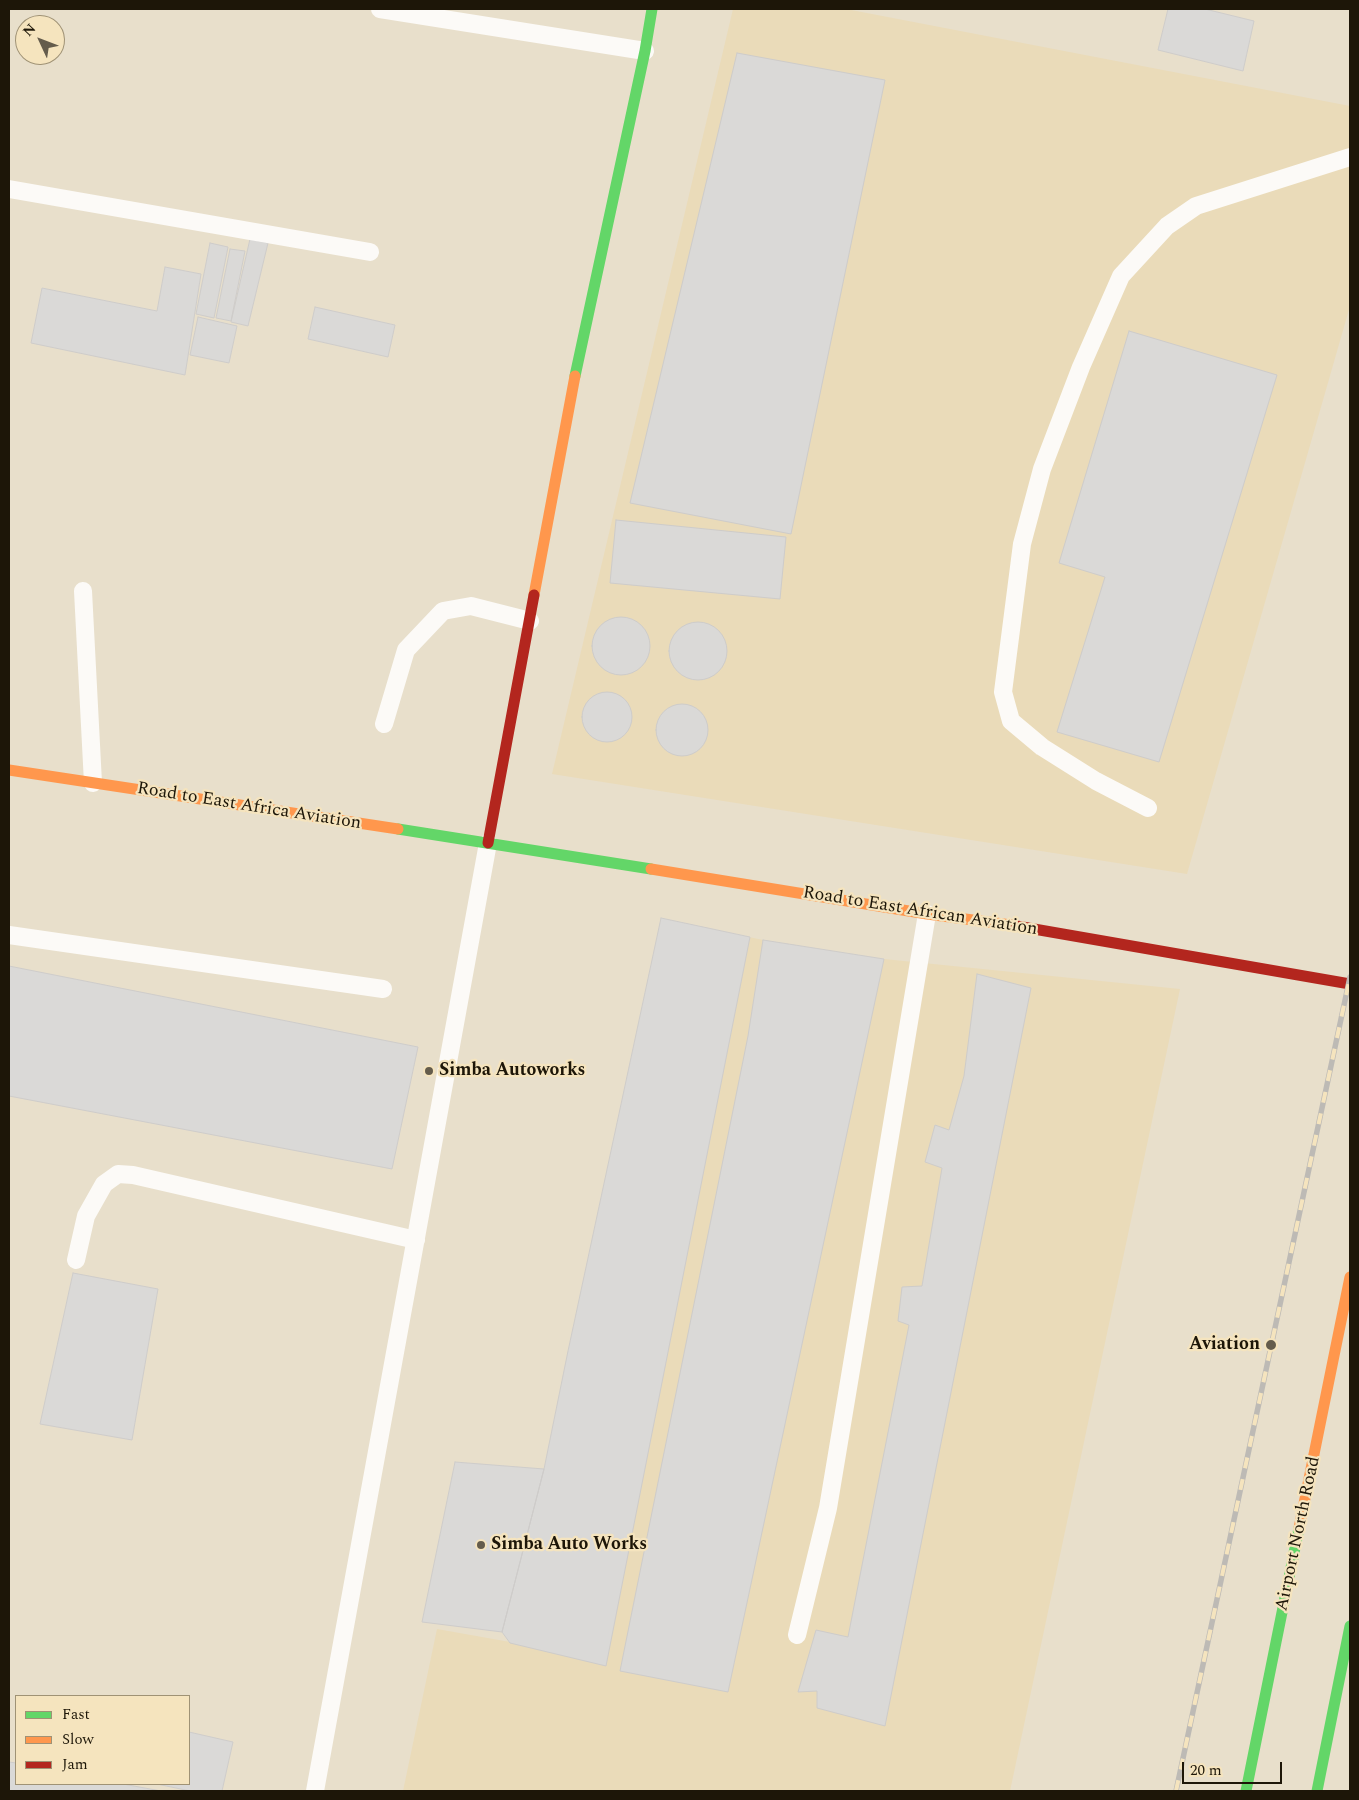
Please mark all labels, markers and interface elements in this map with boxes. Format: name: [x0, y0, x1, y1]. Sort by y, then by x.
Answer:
north arrow: [15, 15, 65, 65]
text: N: [18, 19, 41, 41]
street label: Road to East Africa Aviation: [135, 779, 363, 835]
street label: Road to East African Aviation: [801, 883, 1039, 941]
place label: Simba Autoworks: [439, 1060, 585, 1082]
marker: Simba Autoworks: [423, 1065, 435, 1077]
place label: Aviation: [1189, 1334, 1260, 1356]
marker: Aviation: [1264, 1338, 1278, 1352]
street label: Airport North Road: [1272, 1455, 1326, 1613]
place label: Simba Auto Works: [491, 1534, 647, 1556]
marker: Simba Auto Works: [475, 1539, 487, 1551]
legend: [15, 1695, 190, 1785]
text: Fast: [62, 1703, 90, 1726]
text: Slow: [62, 1728, 94, 1751]
scale bar: [1184, 1752, 1284, 1784]
text: Jam: [62, 1753, 88, 1776]
text: 20 m: [1190, 1759, 1222, 1782]

